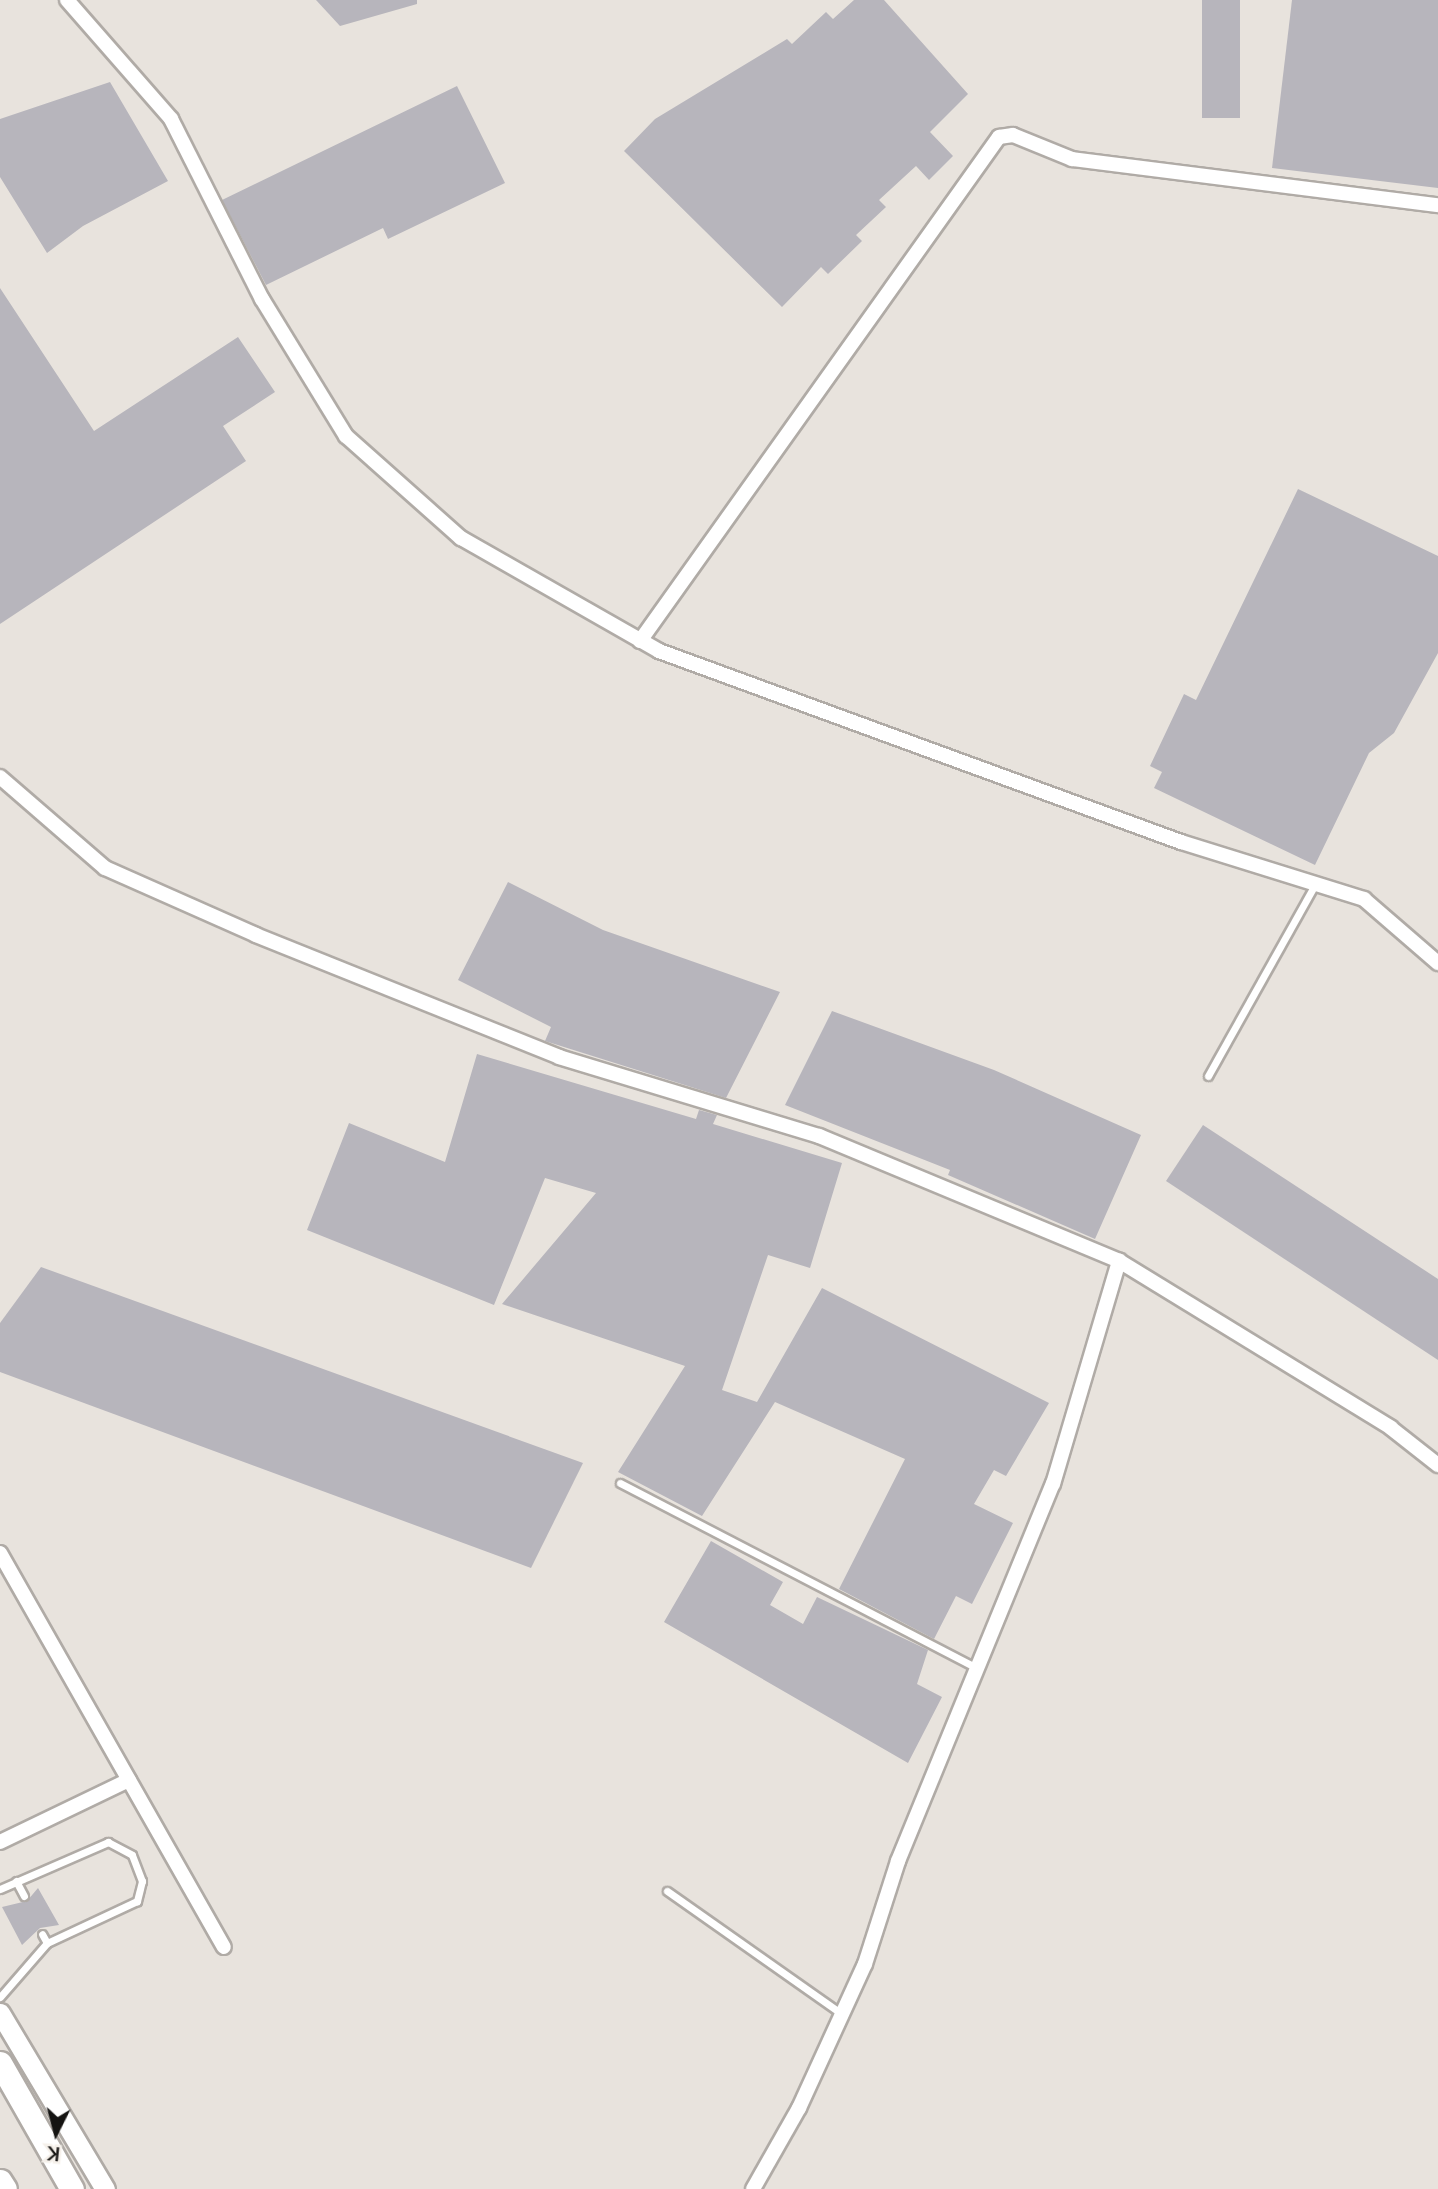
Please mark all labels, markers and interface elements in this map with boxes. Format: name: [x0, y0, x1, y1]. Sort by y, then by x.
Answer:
north arrow: [21, 2098, 91, 2168]
text: K: [46, 2141, 61, 2166]

